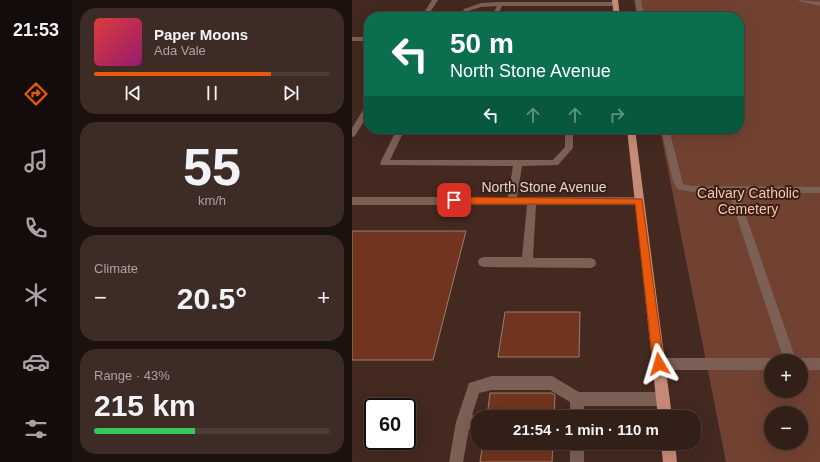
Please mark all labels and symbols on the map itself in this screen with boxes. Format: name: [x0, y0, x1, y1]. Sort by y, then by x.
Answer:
street label: North Stone Avenue: [481, 179, 607, 195]
pin: [437, 183, 471, 217]
park label: Calvary Catholic Cemetery: [697, 185, 799, 217]
position arrow: [638, 343, 680, 385]
speed limit sign: 60: [364, 398, 416, 450]

